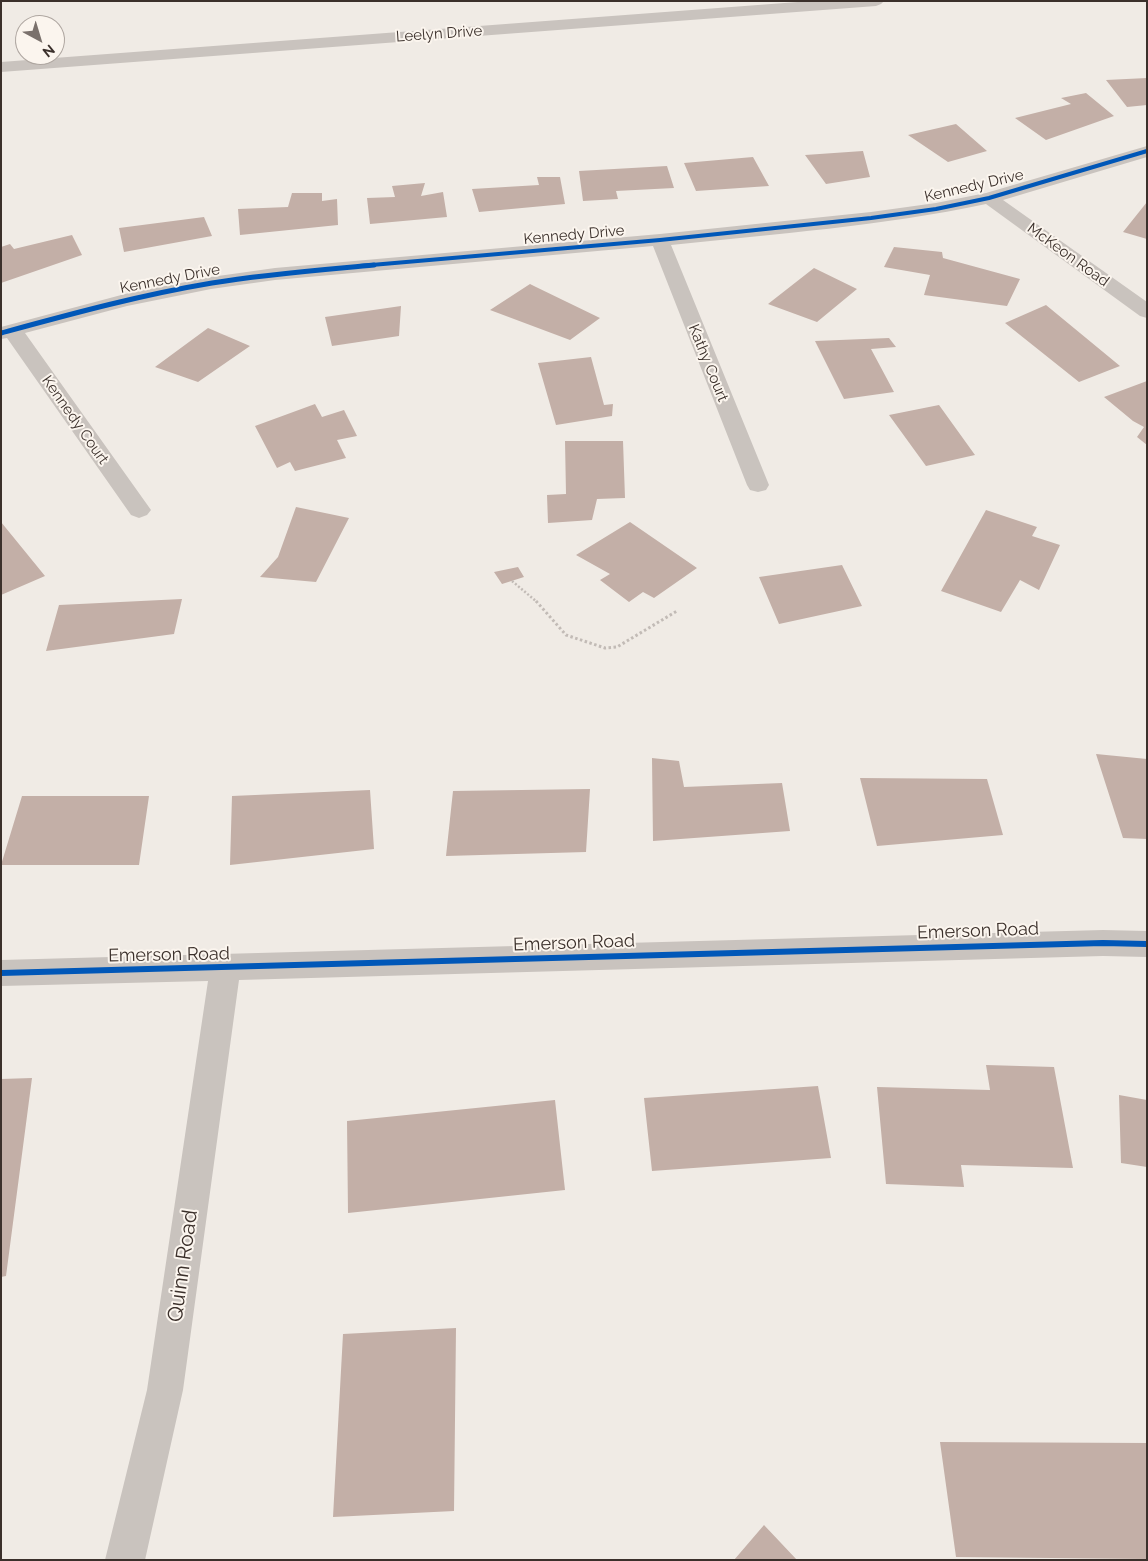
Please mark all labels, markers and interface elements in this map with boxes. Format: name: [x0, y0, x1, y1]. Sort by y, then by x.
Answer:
north arrow: [15, 15, 65, 65]
street label: Leelyn Drive: [395, 22, 483, 46]
text: N: [40, 41, 58, 60]
street label: Kennedy Drive: [923, 166, 1025, 206]
street label: McKeon Road: [1024, 219, 1112, 291]
street label: Kennedy Drive: [523, 222, 625, 248]
street label: Kennedy Drive: [119, 260, 221, 298]
street label: Kathy Court: [684, 322, 732, 404]
street label: Kennedy Court: [38, 372, 112, 468]
street label: Emerson Road: [917, 918, 1039, 944]
street label: Emerson Road: [513, 930, 635, 956]
street label: Emerson Road: [108, 943, 230, 967]
street label: Quinn Road: [163, 1208, 203, 1324]

